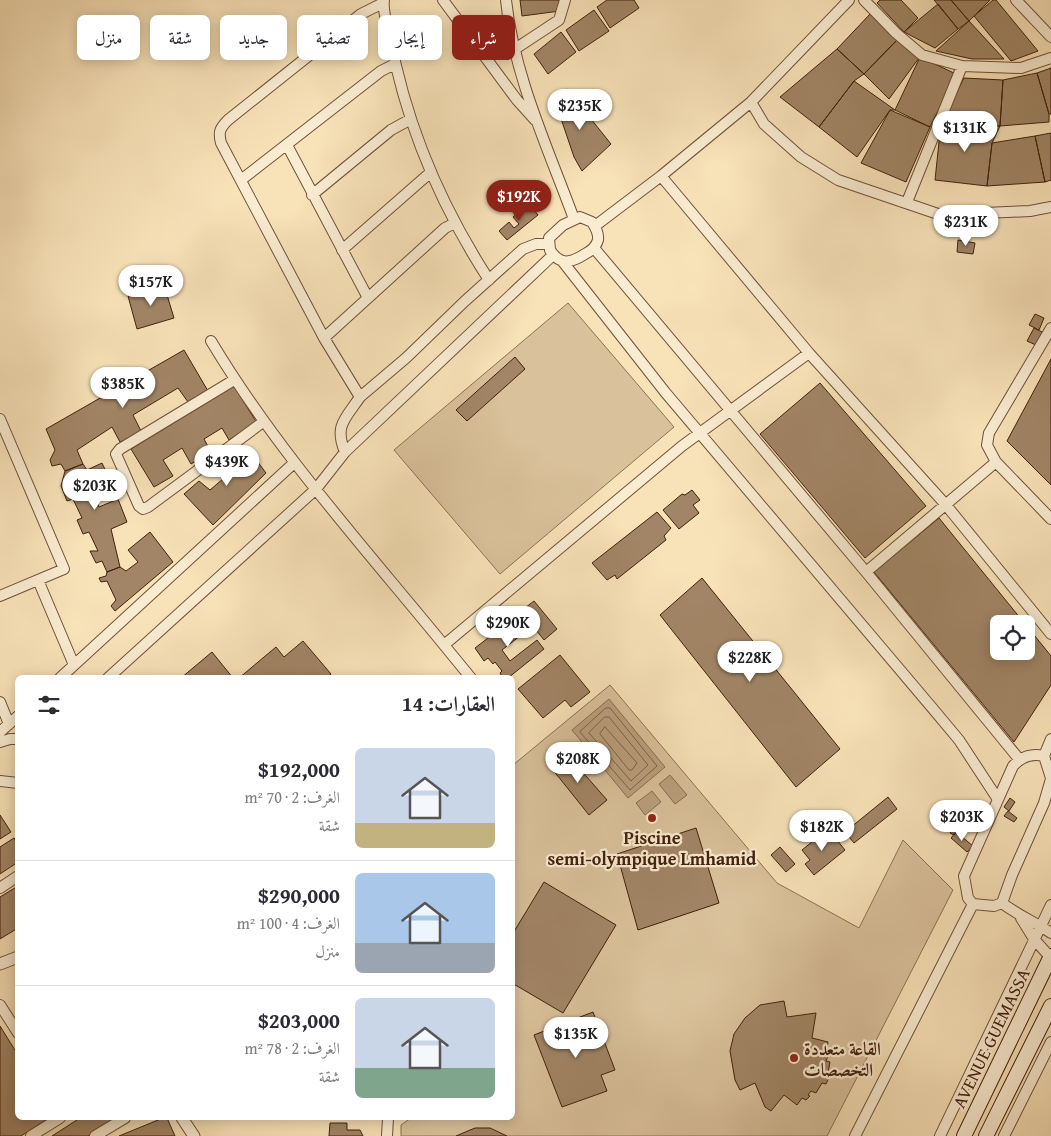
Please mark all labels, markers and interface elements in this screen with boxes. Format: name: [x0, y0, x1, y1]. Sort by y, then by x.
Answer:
chip: منزل: [77, 15, 140, 60]
chip: شقة: [150, 15, 210, 60]
chip: جديد: [220, 15, 287, 60]
chip: تصفية: [297, 15, 368, 60]
chip: إيجار: [378, 15, 442, 60]
chip: شراء: [452, 15, 515, 60]
pin: $235K: [545, 88, 615, 131]
text: $235K: [558, 93, 602, 117]
pin: $131K: [930, 110, 1000, 153]
text: $131K: [943, 115, 987, 139]
pin: $192K: [484, 180, 554, 222]
text: $192K: [497, 184, 541, 208]
pin: $231K: [931, 204, 1001, 247]
text: $231K: [944, 209, 988, 233]
pin: $157K: [116, 264, 186, 307]
text: $157K: [129, 269, 173, 293]
pin: $385K: [88, 366, 158, 409]
text: $385K: [101, 371, 145, 395]
pin: $439K: [192, 444, 262, 487]
text: $439K: [205, 449, 249, 473]
pin: $203K: [60, 468, 130, 511]
text: $203K: [73, 473, 117, 497]
pin: $290K: [473, 606, 543, 648]
text: $290K: [486, 610, 530, 634]
map controls: [990, 615, 1035, 660]
button: locate: [990, 615, 1035, 660]
pin: $228K: [715, 640, 785, 683]
text: $228K: [728, 645, 772, 669]
text: العقارات: 14: [402, 688, 495, 719]
icon: filters: [35, 691, 63, 719]
pin: $208K: [543, 742, 613, 784]
text: $208K: [556, 746, 600, 770]
text: $192,000: [258, 754, 340, 785]
icon: home: [395, 768, 455, 828]
text: الغرف: 2 · 70 m²: [244, 785, 340, 809]
pin: $203K: [927, 800, 997, 842]
text: $203K: [940, 804, 984, 828]
pin: $182K: [787, 810, 857, 852]
marker: Piscine semi-olympique Lmhamid: [646, 812, 658, 824]
text: شقة: [319, 813, 340, 837]
text: $182K: [800, 814, 844, 838]
place label: Piscine semi-olympique Lmhamid: [548, 824, 757, 872]
text: $290,000: [258, 880, 340, 911]
icon: home: [395, 893, 455, 953]
text: الغرف: 4 · 100 m²: [237, 911, 340, 935]
text: منزل: [315, 939, 340, 963]
street label: AVENUE GUEMASSA: [945, 963, 1037, 1113]
text: $203,000: [258, 1005, 340, 1036]
pin: $135K: [541, 1016, 611, 1059]
icon: home: [395, 1018, 455, 1078]
text: $135K: [554, 1021, 598, 1045]
place label: القاعة متعددة التخصصات: [804, 1035, 881, 1083]
text: الغرف: 2 · 78 m²: [244, 1036, 340, 1060]
marker: القاعة متعددة التخصصات: [788, 1052, 800, 1064]
text: شقة: [319, 1064, 340, 1088]

